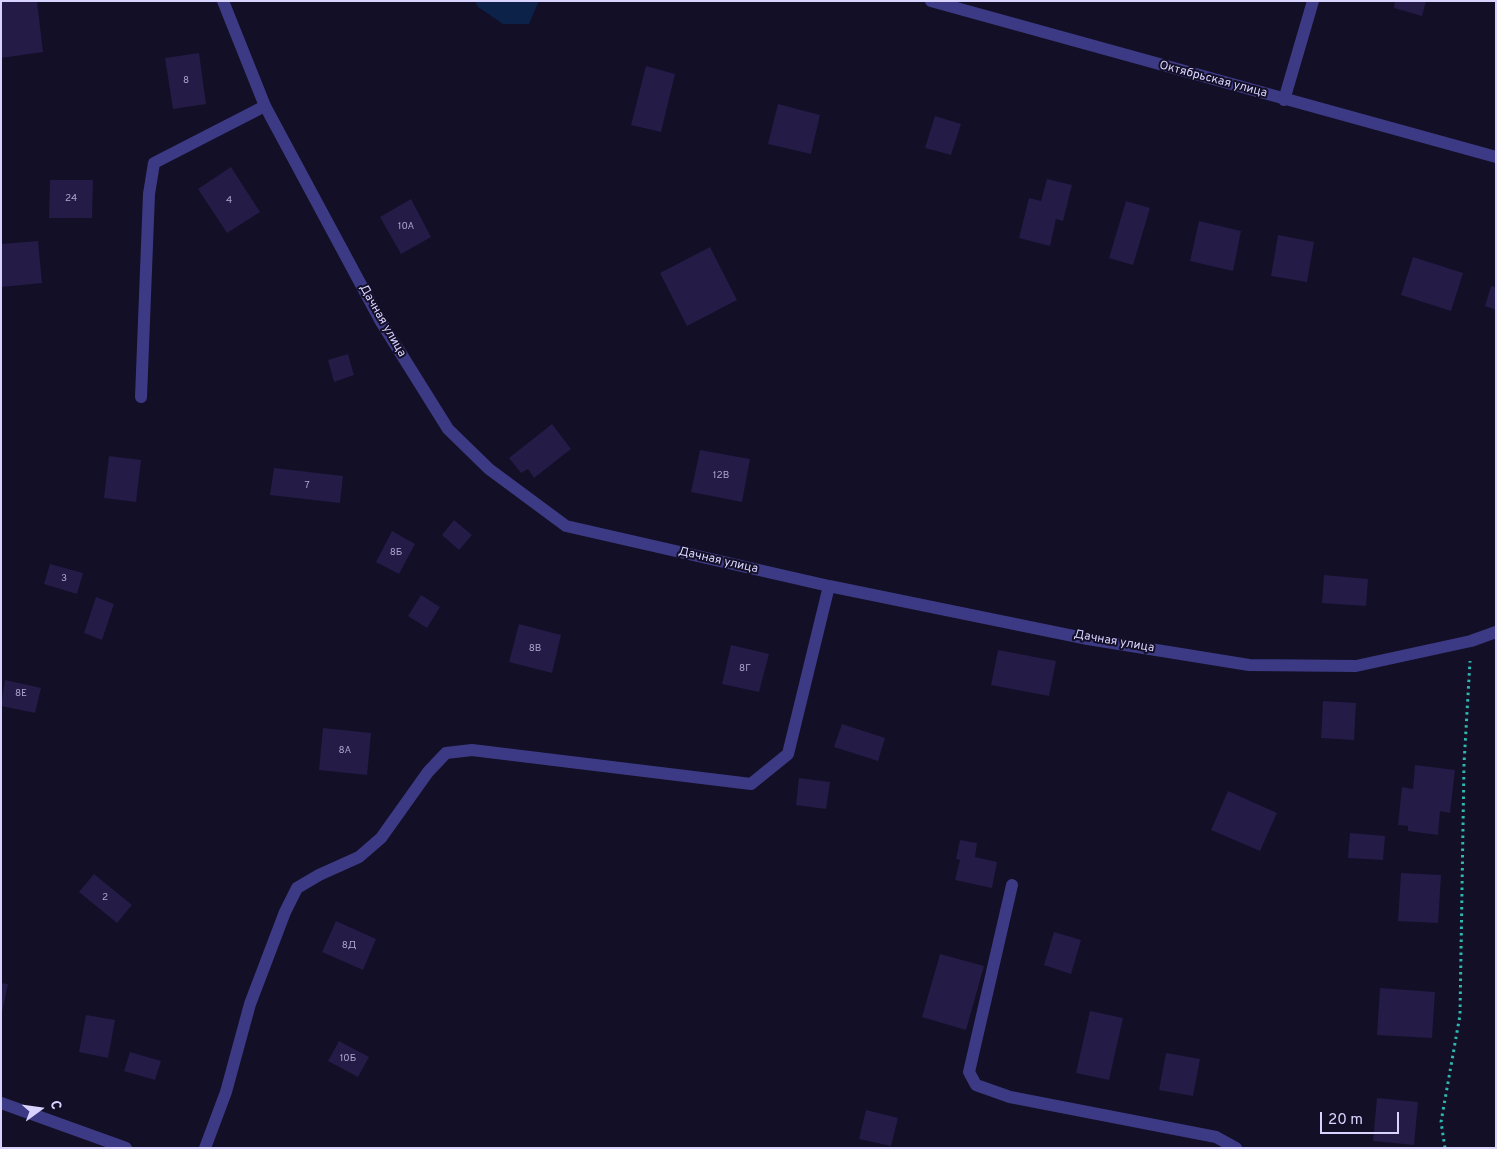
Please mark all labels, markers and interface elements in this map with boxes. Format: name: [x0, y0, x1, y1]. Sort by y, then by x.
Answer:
street label: Октябрьская улица: [1157, 59, 1269, 101]
house number: 8: [183, 75, 189, 87]
house number: 24: [65, 193, 77, 205]
house number: 4: [226, 195, 232, 207]
house number: 10А: [398, 221, 414, 233]
street label: Дачная улица: [355, 282, 409, 360]
house number: 12В: [713, 470, 729, 482]
house number: 7: [304, 480, 310, 492]
street label: Дачная улица: [677, 545, 759, 577]
house number: 8Б: [390, 547, 402, 559]
house number: 3: [61, 573, 67, 585]
street label: Дачная улица: [1073, 628, 1155, 656]
house number: 8В: [529, 643, 541, 655]
house number: 8Г: [739, 663, 751, 675]
house number: 8Е: [15, 688, 27, 700]
house number: 8А: [339, 745, 351, 757]
house number: 2: [102, 892, 108, 904]
house number: 8Д: [342, 940, 356, 952]
house number: 10Б: [340, 1053, 356, 1065]
north arrow: [15, 1084, 65, 1134]
text: С: [46, 1099, 64, 1112]
scale bar: [1322, 1102, 1401, 1134]
text: 20 m: [1328, 1111, 1363, 1130]

